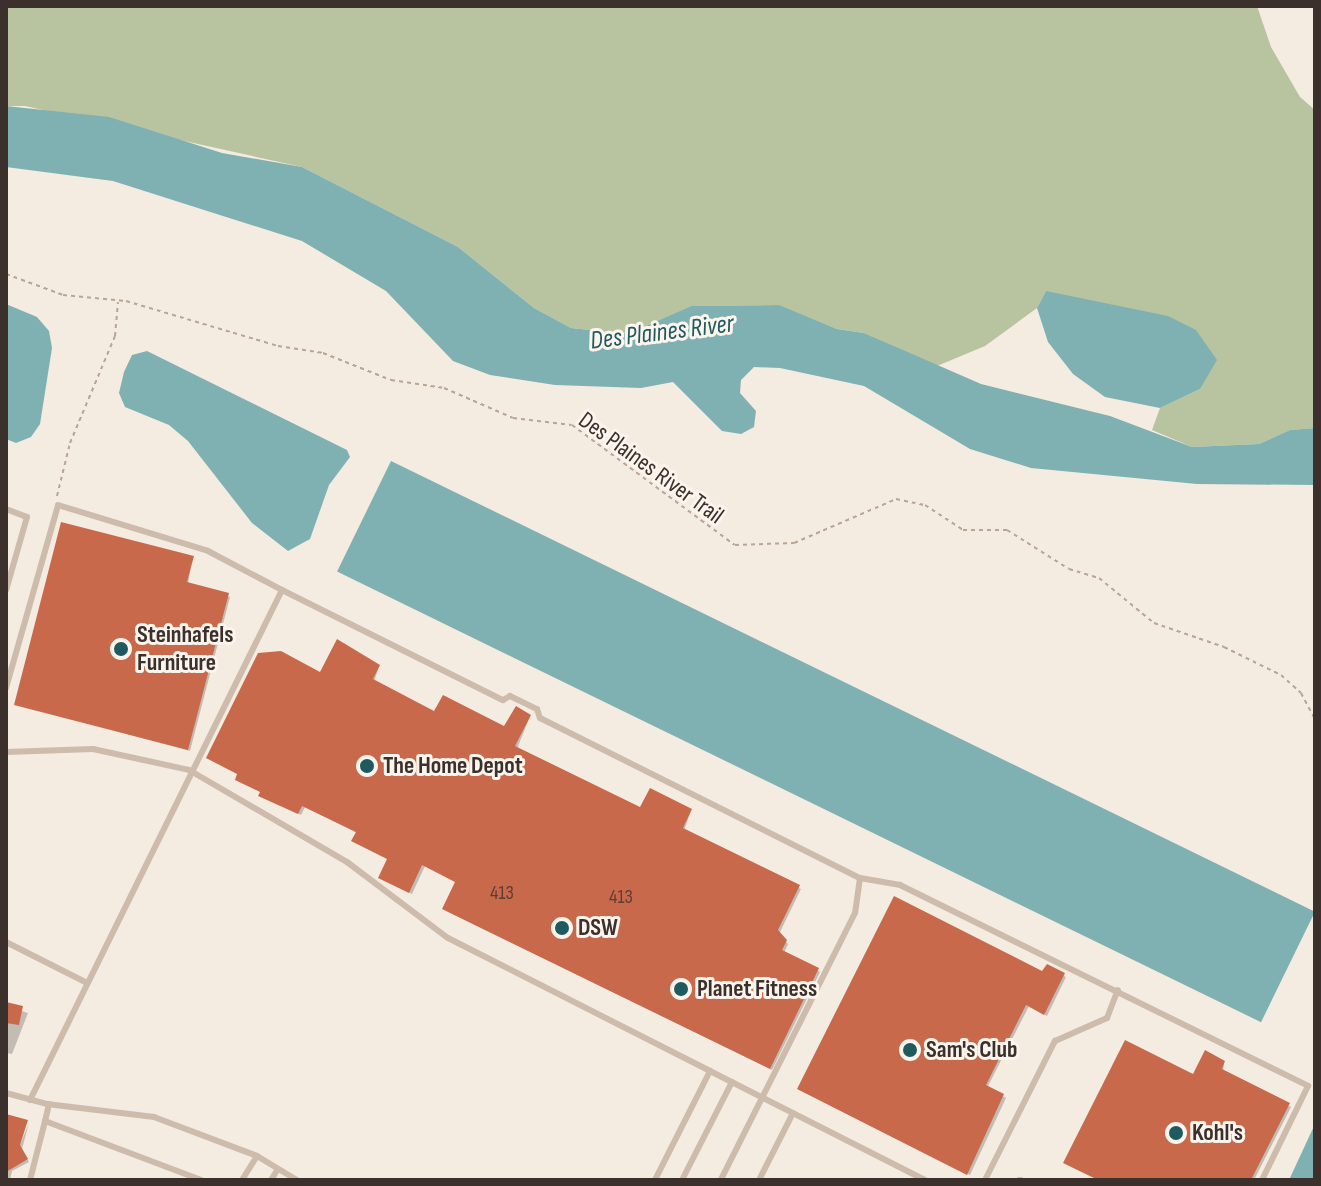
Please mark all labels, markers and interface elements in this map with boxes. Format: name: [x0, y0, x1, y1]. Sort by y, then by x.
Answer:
water label: Des Plaines River: [588, 309, 736, 357]
street label: Des Plaines River Trail: [573, 406, 729, 530]
place label: Steinhafels Furniture: [137, 621, 233, 677]
marker: Steinhafels Furniture: [112, 640, 130, 658]
place label: The Home Depot: [383, 752, 523, 780]
marker: The Home Depot: [358, 757, 376, 775]
house number: 413: [490, 881, 514, 905]
house number: 413: [609, 885, 633, 909]
place label: DSW: [578, 914, 618, 942]
marker: DSW: [553, 919, 571, 937]
place label: Planet Fitness: [697, 975, 817, 1003]
marker: Planet Fitness: [672, 980, 690, 998]
place label: Sam's Club: [926, 1036, 1017, 1064]
marker: Sam's Club: [901, 1041, 919, 1059]
place label: Kohl's: [1192, 1119, 1243, 1147]
marker: Kohl's: [1167, 1124, 1185, 1142]

